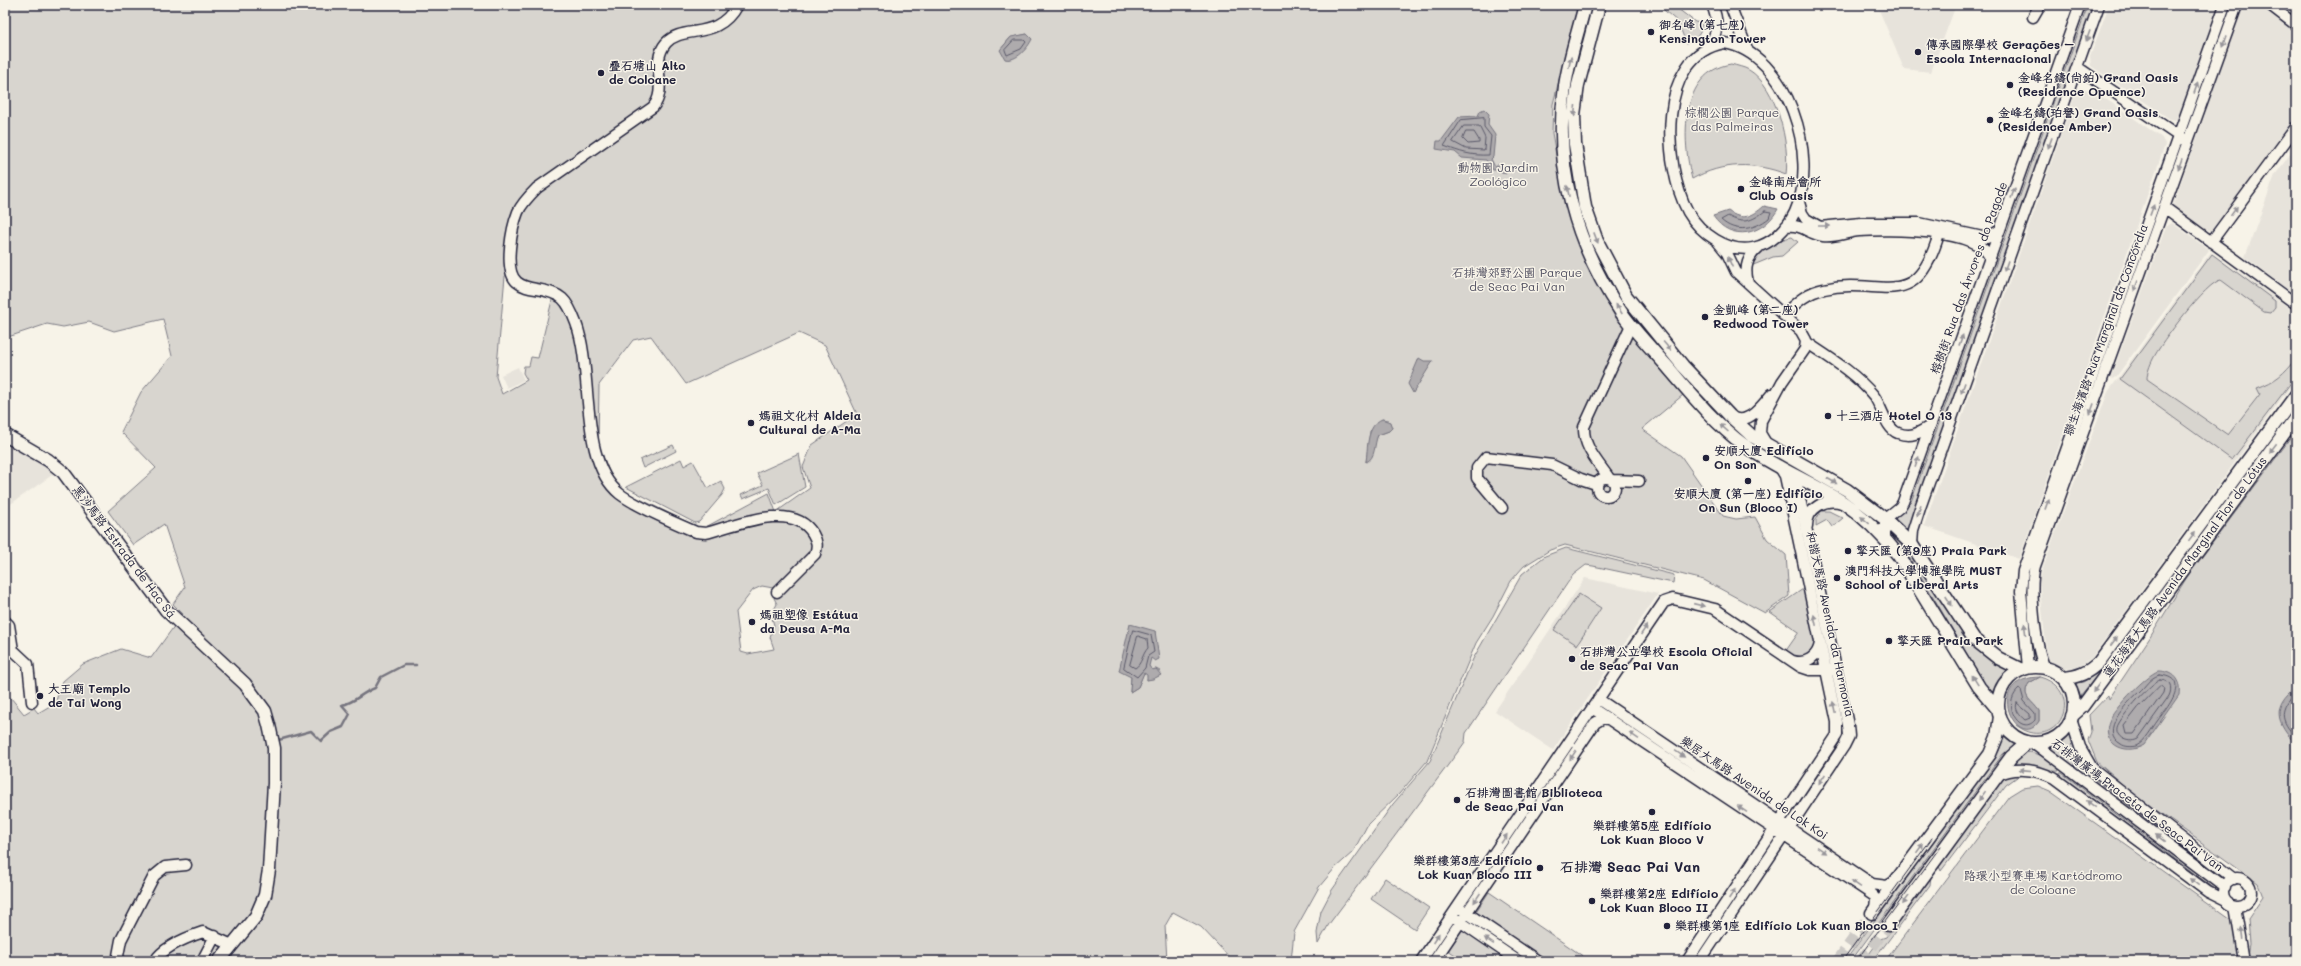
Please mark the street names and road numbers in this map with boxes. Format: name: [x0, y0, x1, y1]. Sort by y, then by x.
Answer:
street label: 榕樹街 Rua das Árvores do Pagode: [1926, 179, 2010, 376]
street label: 聯生海濱路 Rua Marginal da Concórdia: [2059, 222, 2151, 438]
street label: 蓮花海濱大馬路 Avenida Marginal Flor de Lótus: [2099, 453, 2270, 680]
street label: 黑沙馬路 Estrada de Hac Sá: [70, 482, 180, 621]
street label: 和諧大馬路 Avenida da Harmonia: [1803, 529, 1858, 718]
street label: 樂居大馬路 Avenida de Lok Koi: [1678, 732, 1831, 843]
street label: 石排灣廣場 Praceta de Seac Pai Van: [2048, 734, 2227, 874]

